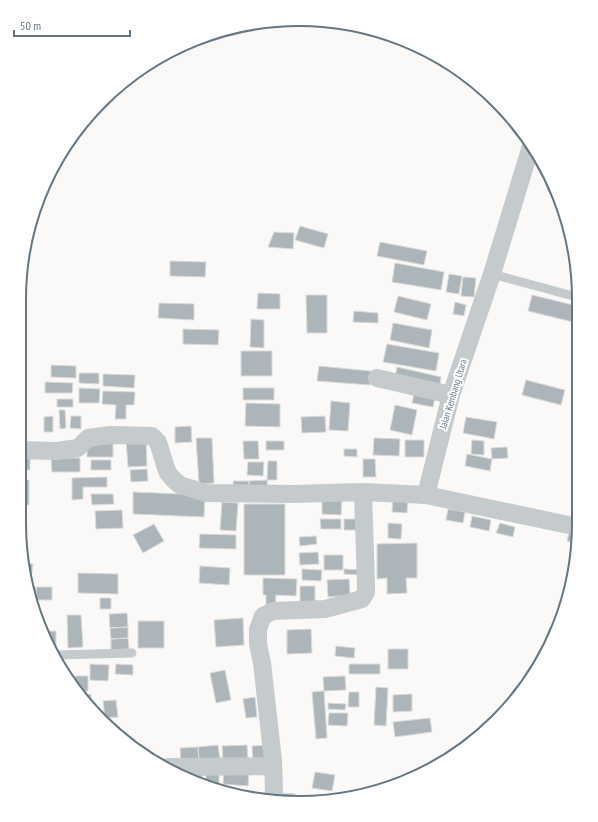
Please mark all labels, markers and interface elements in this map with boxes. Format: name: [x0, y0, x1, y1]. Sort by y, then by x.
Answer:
scale bar: [14, 12, 130, 38]
text: 50 m: [20, 18, 41, 33]
street label: Jalan Kembang Utara: [436, 358, 470, 431]

